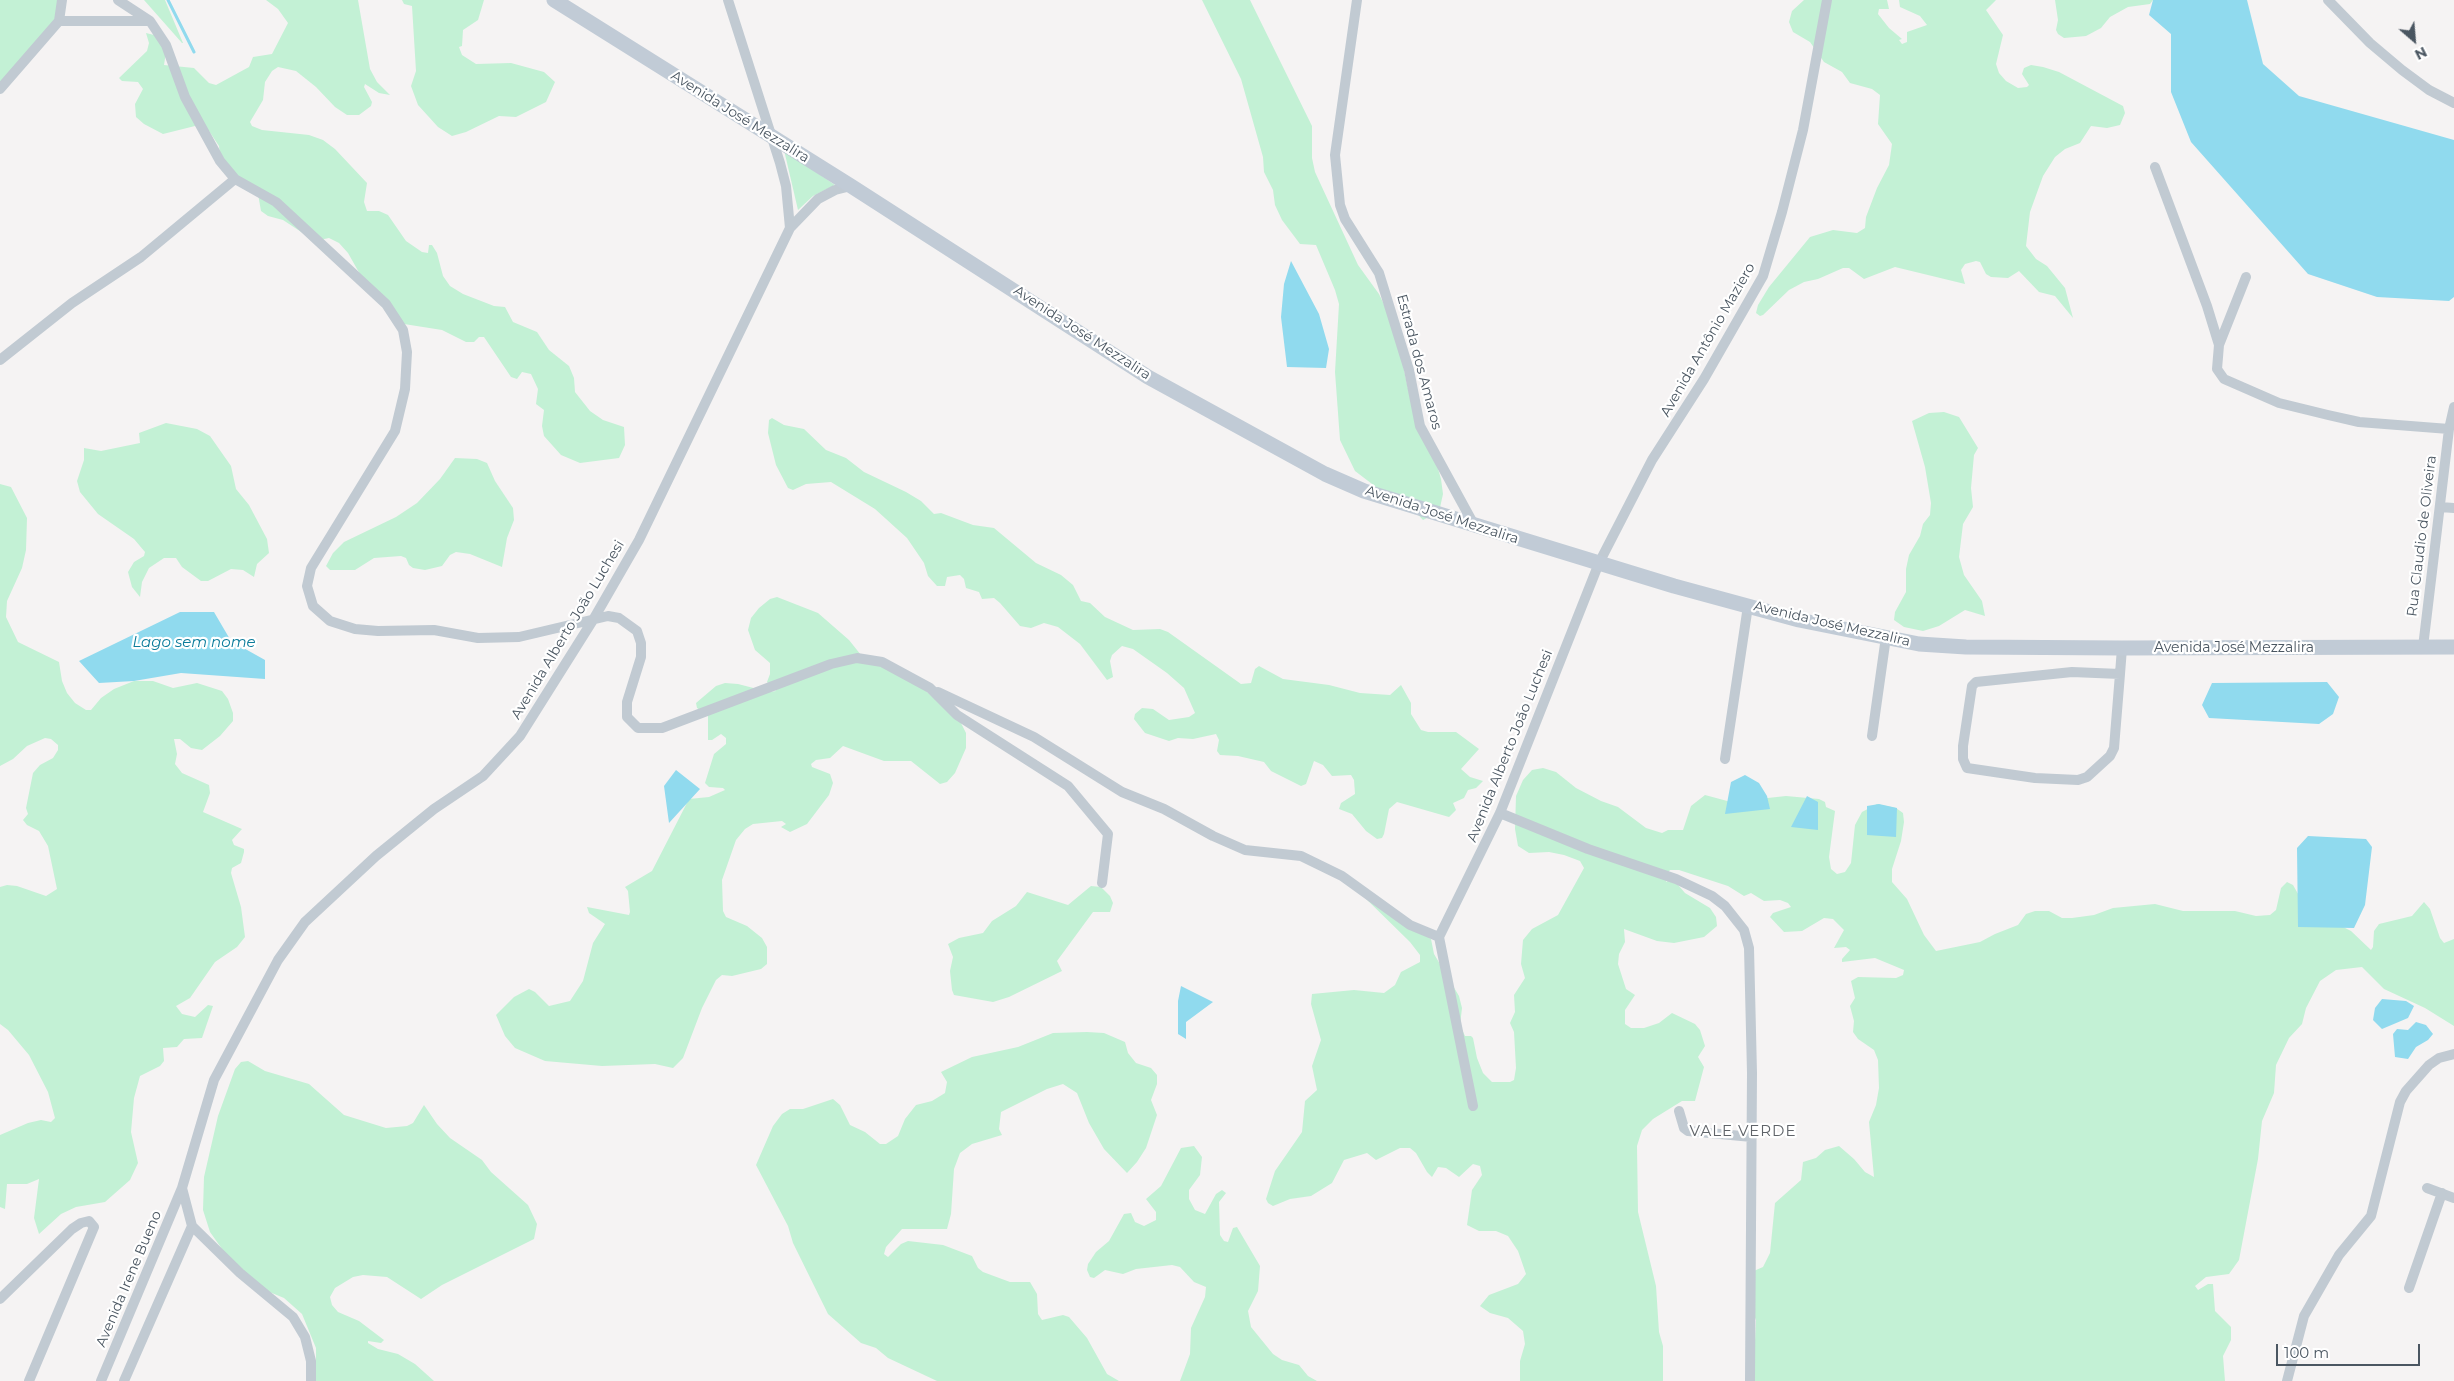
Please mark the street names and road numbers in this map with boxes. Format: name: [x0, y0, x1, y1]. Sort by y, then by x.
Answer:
street label: Avenida José Mezzalira: [668, 67, 812, 167]
street label: Avenida Antônio Maziero: [1657, 260, 1759, 420]
street label: Avenida José Mezzalira: [1010, 282, 1154, 384]
street label: Estrada dos Amaros: [1393, 292, 1445, 432]
street label: Rua Claudio de Oliveira: [2404, 454, 2440, 618]
street label: Avenida José Mezzalira: [1363, 482, 1521, 548]
street label: Avenida Alberto João Luchesi: [508, 537, 628, 723]
street label: Avenida José Mezzalira: [1752, 598, 1912, 650]
street label: Avenida José Mezzalira: [2154, 640, 2314, 656]
street label: Avenida Alberto João Luchesi: [1464, 647, 1556, 845]
street label: Avenida Irene Bueno: [93, 1208, 165, 1350]

